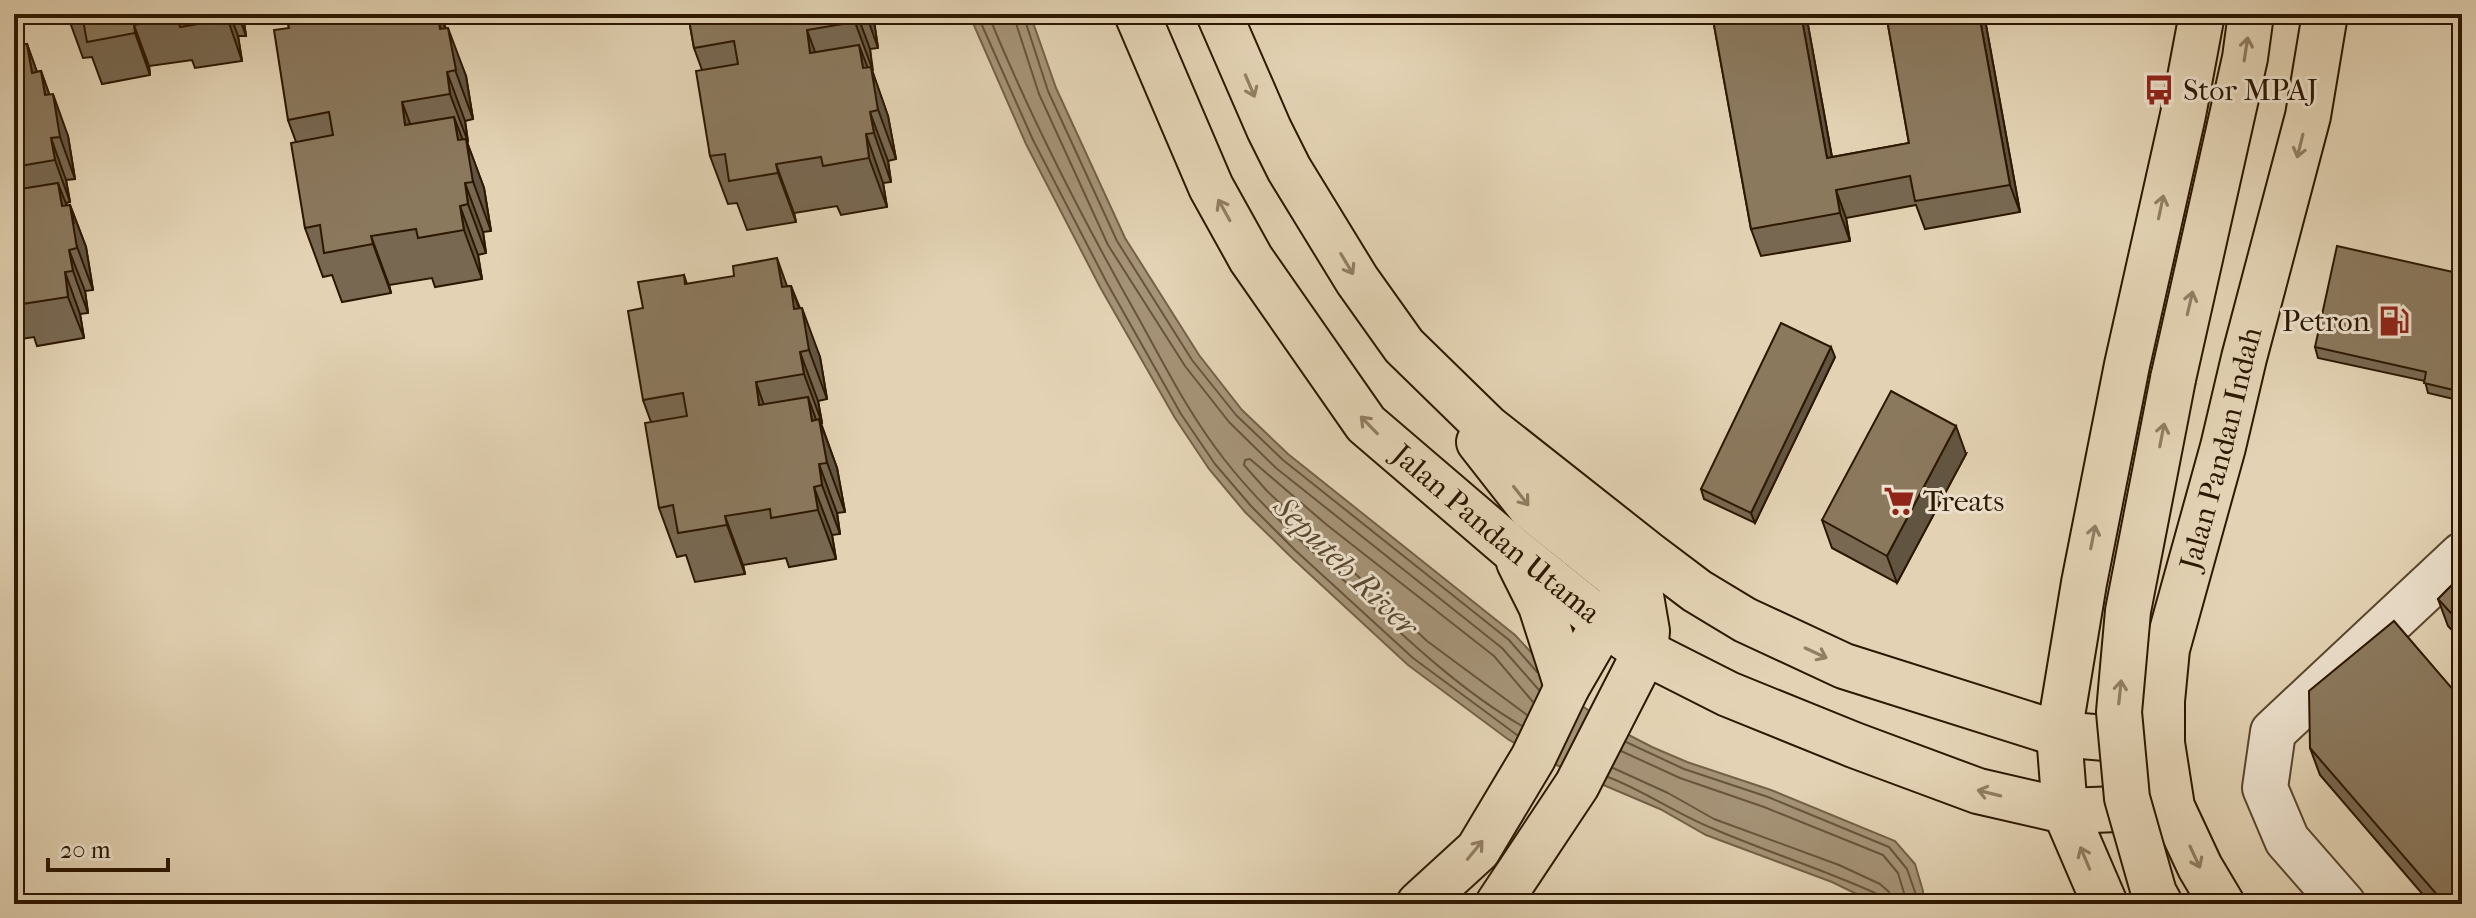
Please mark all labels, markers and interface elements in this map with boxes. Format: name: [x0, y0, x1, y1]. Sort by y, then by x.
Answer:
one-way arrow: [2239, 37, 2254, 62]
one-way arrow: [1243, 73, 1258, 98]
bus stop icon: Stor MPAJ: [2142, 73, 2176, 107]
place label: Stor MPAJ: [2183, 73, 2318, 108]
one-way arrow: [2292, 132, 2307, 158]
one-way arrow: [2154, 194, 2169, 220]
one-way arrow: [1215, 198, 1231, 222]
one-way arrow: [1339, 252, 1355, 275]
one-way arrow: [2183, 291, 2198, 316]
place label: Petron: [2282, 304, 2371, 339]
fuel station icon: Petron: [2377, 304, 2411, 338]
street label: Jalan Pandan Indah: [2172, 323, 2269, 576]
one-way arrow: [1360, 415, 1379, 435]
one-way arrow: [2156, 423, 2171, 449]
street label: Jalan Pandan Utama: [1383, 436, 1608, 632]
supermarket icon: Treats: [1882, 484, 1916, 518]
place label: Treats: [1923, 484, 2004, 519]
one-way arrow: [1513, 485, 1530, 506]
water label: Seputeh River: [1265, 488, 1427, 646]
one-way arrow: [2086, 525, 2101, 551]
one-way arrow: [1803, 646, 1827, 661]
one-way arrow: [2113, 679, 2128, 706]
one-way arrow: [1977, 785, 2003, 800]
scale bar: [48, 822, 168, 872]
text: 20 m: [60, 836, 111, 864]
one-way arrow: [1467, 840, 1484, 861]
one-way arrow: [2188, 844, 2203, 868]
one-way arrow: [2077, 846, 2092, 870]

